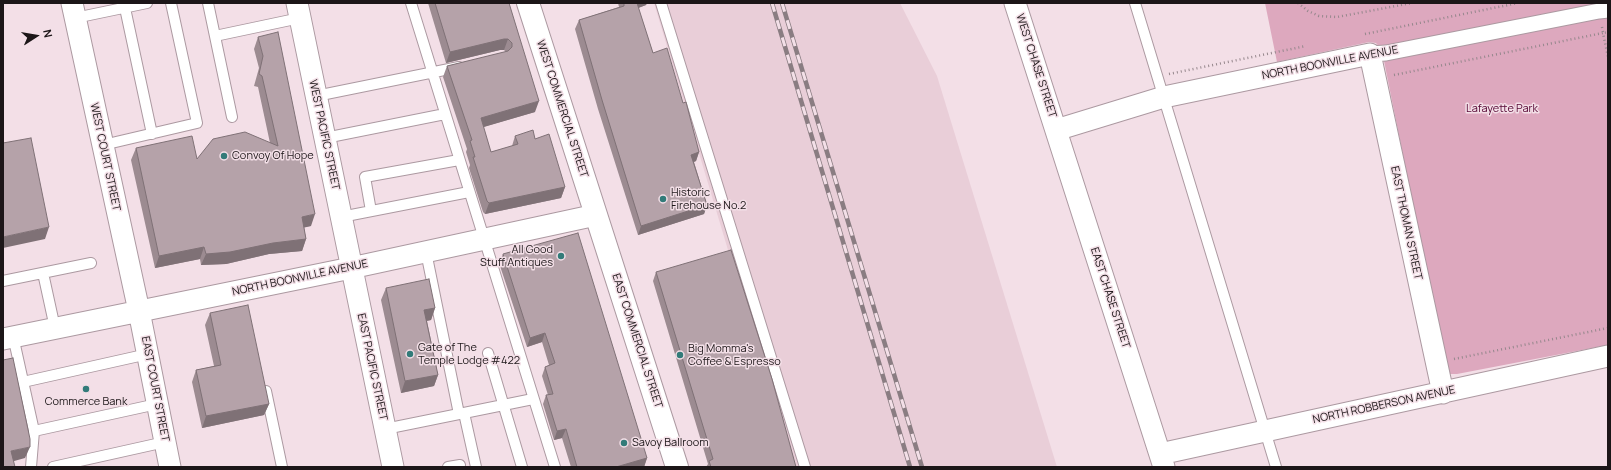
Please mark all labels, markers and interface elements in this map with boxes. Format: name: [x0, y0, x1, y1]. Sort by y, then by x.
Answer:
street label: WEST CHASE STREET: [1013, 12, 1059, 120]
north arrow: [16, 16, 56, 56]
text: N: [40, 28, 56, 39]
street label: WEST COMMERCIAL STREET: [534, 39, 590, 179]
street label: NORTH BOONVILLE AVENUE: [1261, 43, 1399, 83]
street label: WEST PACIFIC STREET: [306, 79, 342, 191]
street label: WEST COURT STREET: [87, 102, 123, 212]
park label: Lafayette Park: [1466, 102, 1538, 116]
place label: Convoy Of Hope: [232, 149, 314, 163]
marker: Convoy Of Hope: [219, 151, 229, 161]
street label: EAST THOMAN STREET: [1387, 165, 1425, 281]
place label: Historic Firehouse No.2: [671, 186, 746, 212]
marker: Historic Firehouse No.2: [658, 194, 668, 204]
place label: All Good Stuff Antiques: [480, 243, 553, 269]
street label: EAST CHASE STREET: [1087, 246, 1133, 350]
marker: All Good Stuff Antiques: [556, 251, 566, 261]
street label: NORTH BOONVILLE AVENUE: [231, 257, 369, 299]
street label: EAST COMMERCIAL STREET: [609, 272, 665, 410]
street label: EAST PACIFIC STREET: [354, 312, 390, 422]
street label: EAST COURT STREET: [138, 335, 172, 443]
place label: Gate of The Temple Lodge #422: [418, 341, 520, 367]
place label: Big Momma's Coffee & Espresso: [688, 342, 781, 368]
marker: Gate of The Temple Lodge #422: [405, 349, 415, 359]
marker: Big Momma's Coffee & Espresso: [675, 350, 685, 360]
street label: NORTH ROBBERSON AVENUE: [1312, 383, 1456, 427]
marker: Commerce Bank: [81, 384, 91, 394]
place label: Commerce Bank: [45, 395, 127, 409]
place label: Savoy Ballroom: [632, 436, 709, 450]
marker: Savoy Ballroom: [619, 438, 629, 448]

